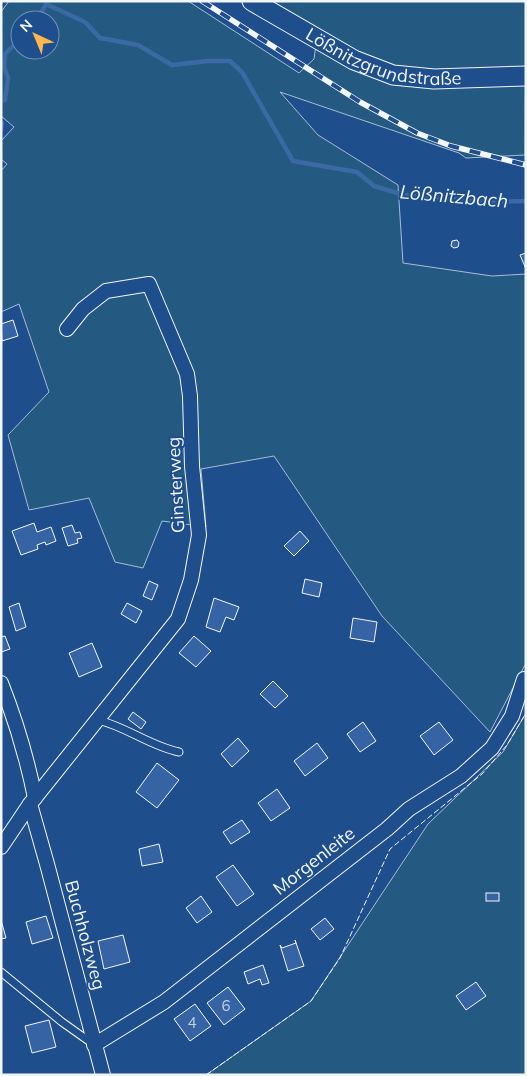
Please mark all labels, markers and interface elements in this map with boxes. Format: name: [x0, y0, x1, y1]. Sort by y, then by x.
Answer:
north arrow: [10, 10, 60, 60]
text: N: [16, 16, 36, 36]
street label: Lößnitzgrundstraße: [302, 23, 462, 90]
water label: Lößnitzbach: [399, 179, 509, 213]
street label: Ginsterweg: [162, 436, 189, 534]
street label: Morgenleite: [268, 821, 359, 900]
street label: Buchholzweg: [60, 878, 111, 992]
house number: 6: [221, 996, 231, 1015]
house number: 4: [187, 1013, 197, 1032]

